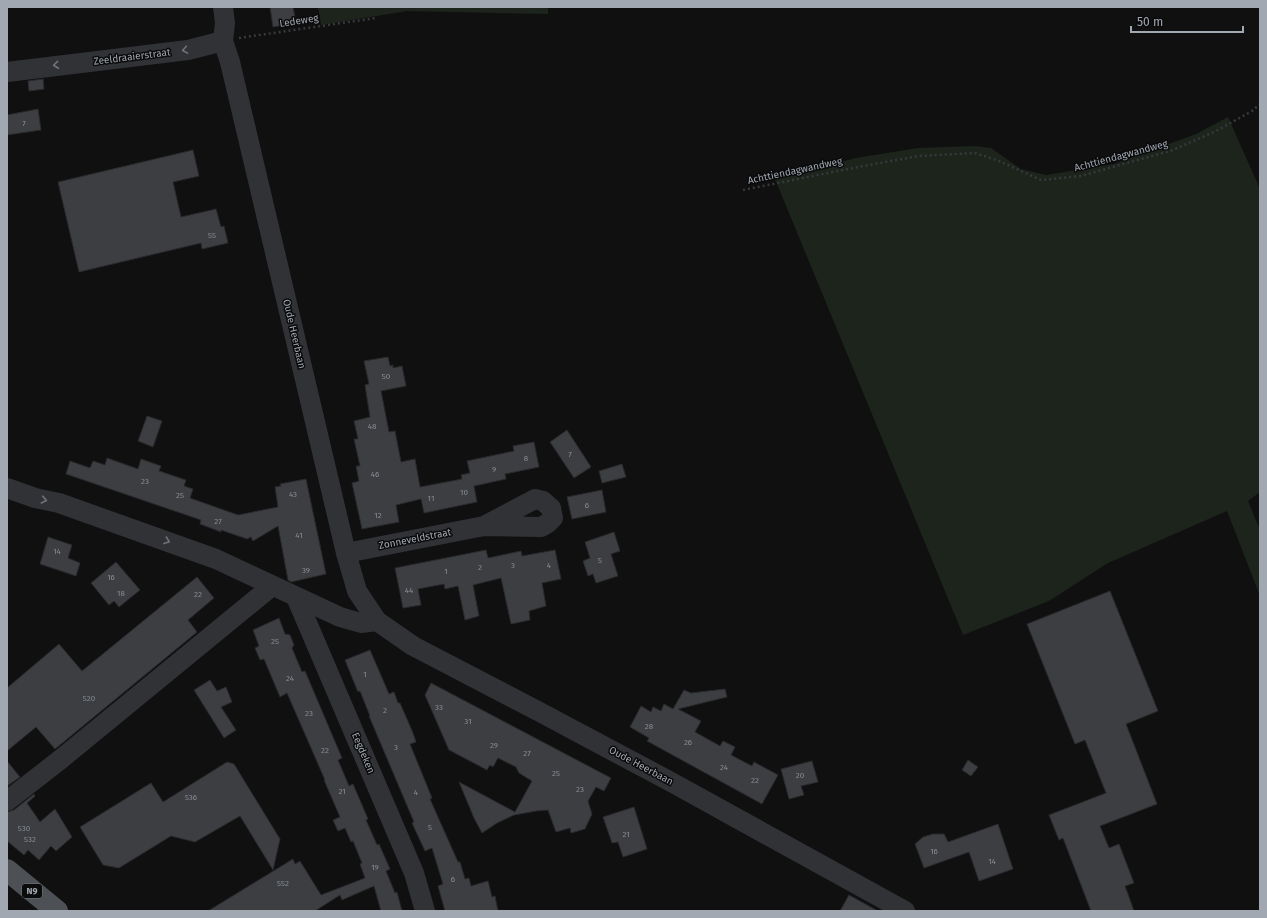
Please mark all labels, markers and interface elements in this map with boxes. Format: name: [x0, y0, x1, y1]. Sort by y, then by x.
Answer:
scale bar: [1131, 8, 1243, 34]
street label: Ledeweg: [279, 12, 320, 30]
text: 50 m: [1137, 15, 1163, 29]
one-way arrow: [182, 45, 188, 54]
street label: Zeeldraaierstraat: [93, 46, 171, 68]
one-way arrow: [53, 61, 59, 70]
house number: 7: [22, 119, 26, 128]
street label: Achttiendagwandweg: [1073, 138, 1170, 174]
street label: Achttiendagwandweg: [747, 155, 844, 187]
house number: 55: [208, 231, 216, 240]
street label: Oude Heerbaan: [280, 298, 308, 370]
house number: 50: [382, 372, 391, 381]
house number: 48: [368, 422, 377, 431]
house number: 7: [568, 450, 572, 459]
house number: 8: [524, 454, 529, 463]
house number: 9: [492, 465, 496, 474]
house number: 46: [371, 470, 379, 479]
house number: 23: [141, 477, 149, 486]
house number: 10: [460, 488, 468, 497]
house number: 43: [289, 490, 297, 499]
house number: 25: [176, 491, 184, 500]
house number: 11: [428, 494, 434, 503]
one-way arrow: [41, 495, 47, 503]
house number: 6: [585, 501, 589, 510]
house number: 12: [374, 511, 382, 520]
house number: 27: [214, 517, 222, 526]
street label: Zonneveldstraat: [378, 526, 453, 552]
house number: 41: [295, 531, 303, 540]
one-way arrow: [164, 536, 171, 545]
house number: 14: [53, 547, 62, 556]
house number: 5: [598, 556, 602, 565]
house number: 3: [511, 561, 515, 570]
house number: 4: [547, 561, 552, 570]
house number: 2: [478, 563, 482, 572]
house number: 39: [302, 566, 310, 575]
house number: 1: [444, 567, 448, 576]
house number: 16: [107, 573, 115, 582]
house number: 44: [405, 586, 414, 595]
house number: 18: [117, 589, 126, 598]
house number: 22: [194, 590, 202, 599]
house number: 25: [271, 637, 279, 646]
house number: 1: [363, 670, 367, 679]
house number: 24: [286, 674, 295, 683]
house number: 520: [83, 694, 96, 703]
house number: 33: [435, 703, 443, 712]
house number: 2: [383, 706, 387, 715]
house number: 23: [305, 709, 313, 718]
house number: 31: [464, 717, 472, 726]
house number: 28: [645, 722, 654, 731]
street label: Eegdeken: [349, 731, 377, 775]
house number: 26: [684, 738, 692, 747]
house number: 29: [490, 741, 498, 750]
house number: 3: [394, 743, 398, 752]
street label: Oude Heerbaan: [607, 744, 675, 788]
house number: 22: [321, 746, 329, 755]
house number: 27: [523, 749, 531, 758]
house number: 24: [720, 763, 729, 772]
house number: 25: [552, 769, 560, 778]
house number: 20: [796, 771, 805, 780]
house number: 22: [751, 776, 759, 785]
house number: 23: [576, 785, 584, 794]
house number: 21: [338, 787, 346, 796]
house number: 4: [414, 788, 419, 797]
house number: 536: [185, 793, 197, 802]
house number: 5: [428, 823, 432, 832]
house number: 530: [18, 824, 31, 833]
house number: 21: [622, 830, 630, 839]
house number: 532: [24, 835, 36, 844]
house number: 16: [930, 847, 938, 856]
house number: 14: [988, 857, 997, 866]
house number: 19: [371, 863, 379, 872]
house number: 6: [451, 875, 455, 884]
house number: 552: [277, 879, 289, 888]
road number: N9: [22, 884, 42, 898]

